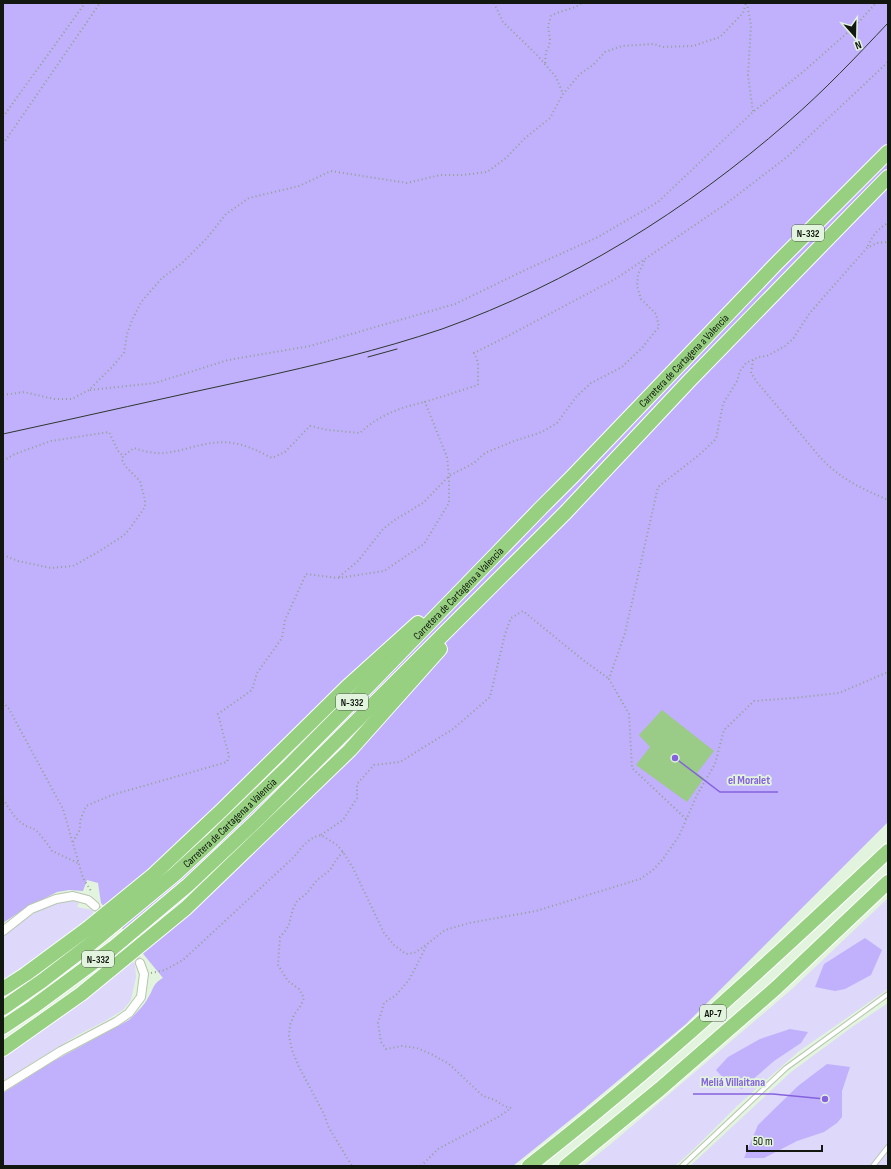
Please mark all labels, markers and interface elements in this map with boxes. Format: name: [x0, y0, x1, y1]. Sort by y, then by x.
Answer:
north arrow: [835, 16, 875, 56]
text: N: [853, 38, 863, 52]
road number: N-332: [792, 225, 824, 241]
street label: Carretera de Cartagena a Valencia: [636, 312, 732, 410]
street label: Carretera de Cartagena a Valencia: [411, 545, 506, 643]
road number: N-332: [336, 694, 368, 710]
callout: el Moralet: [720, 768, 778, 792]
text: el Moralet: [728, 773, 770, 788]
street label: Carretera de Cartagena a Valencia: [180, 776, 279, 871]
road number: N-332: [82, 951, 114, 967]
road number: AP-7: [700, 1005, 726, 1021]
callout: Meliá Villaitana: [693, 1070, 773, 1094]
text: Meliá Villaitana: [701, 1075, 765, 1090]
scale bar: [747, 1127, 822, 1153]
text: 50 m: [753, 1134, 773, 1149]

